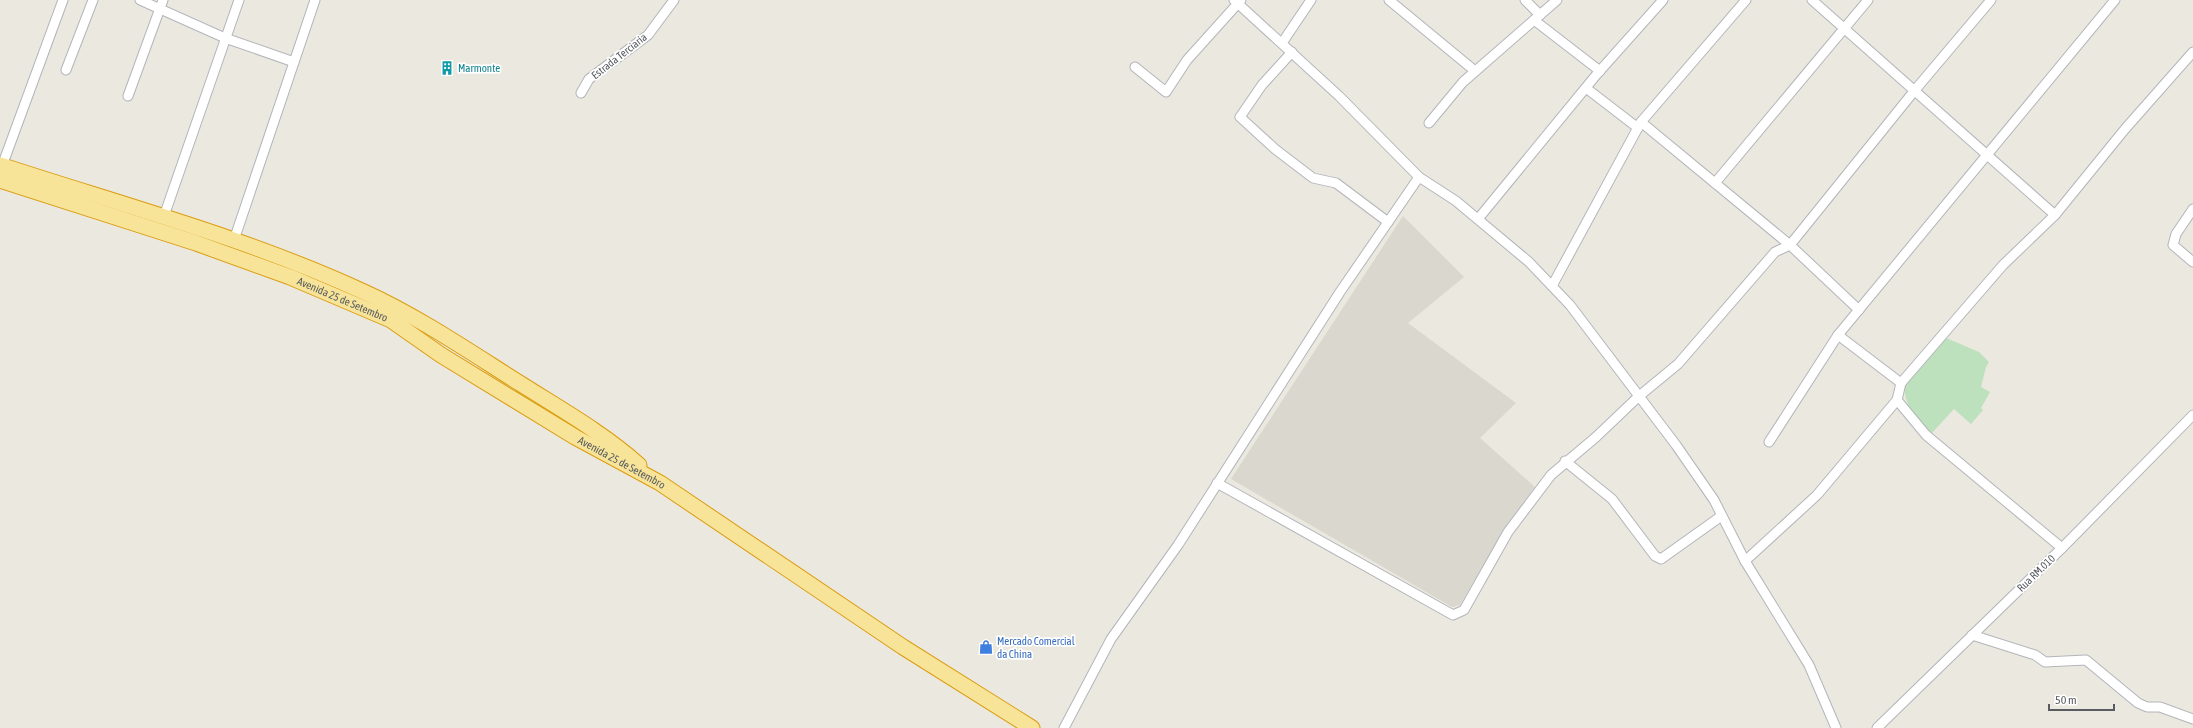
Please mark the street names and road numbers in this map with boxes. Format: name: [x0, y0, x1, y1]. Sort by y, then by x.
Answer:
street label: Estrada Terciaria: [589, 31, 649, 81]
street label: Avenida 25 de Setembro: [295, 275, 390, 324]
street label: Avenida 25 de Setembro: [576, 434, 668, 491]
street label: Rua RM.010: [2015, 552, 2057, 594]

